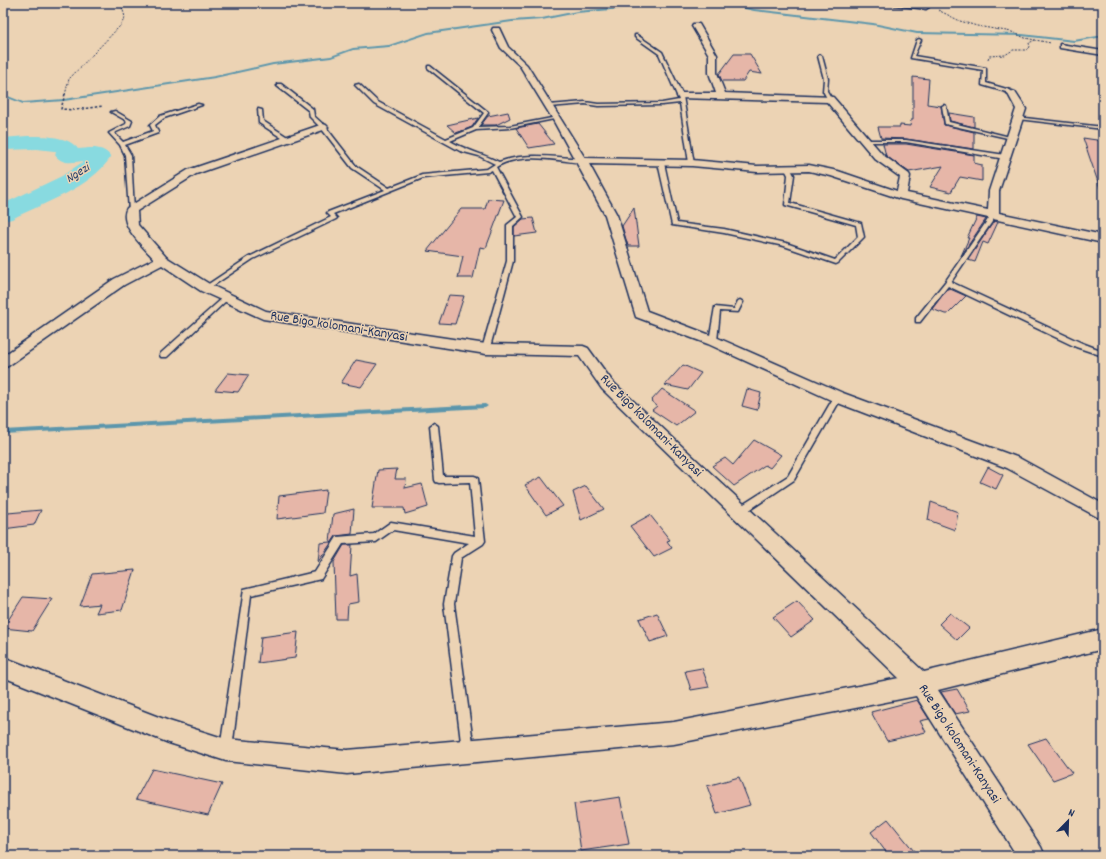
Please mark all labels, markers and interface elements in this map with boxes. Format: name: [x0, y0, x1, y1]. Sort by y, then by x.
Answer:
water label: Ngezi: [62, 158, 96, 189]
street label: Rue Bigo kolomani-Kanyasi: [269, 306, 409, 348]
street label: Rue Bigo kolomani-Kanyasi: [595, 370, 707, 482]
street label: Rue Bigo kolomani-Kanyasi: [913, 680, 1005, 808]
north arrow: [1048, 801, 1088, 841]
text: N: [1065, 805, 1077, 822]

